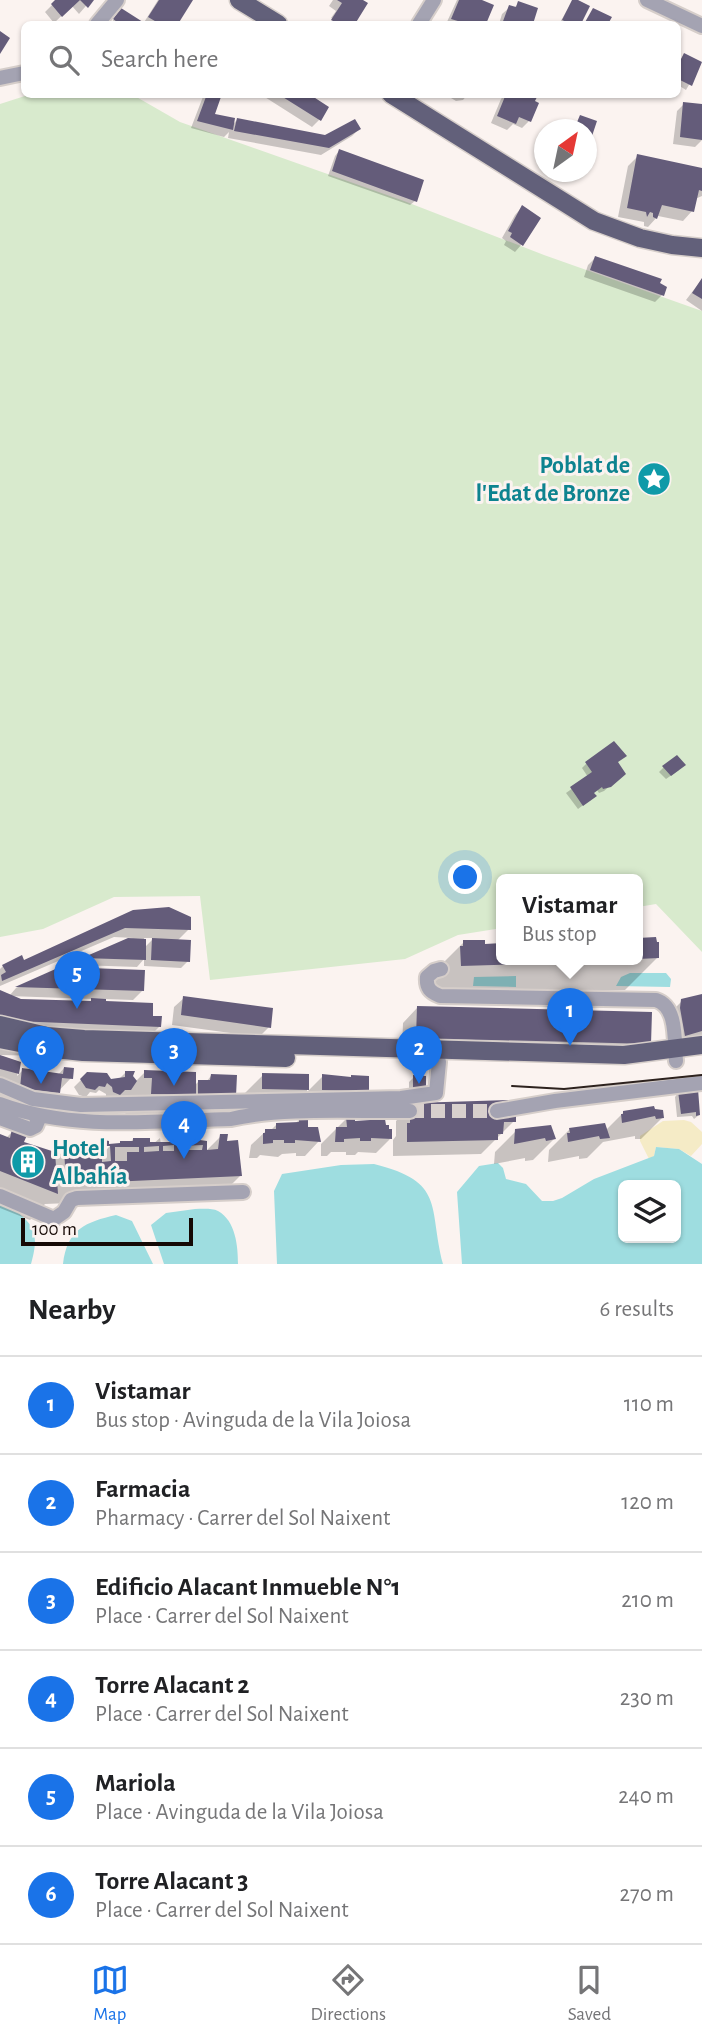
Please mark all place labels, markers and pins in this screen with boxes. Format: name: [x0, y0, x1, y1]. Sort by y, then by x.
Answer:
place label: Poblat de l'Edat de Bronze: [476, 454, 630, 506]
place icon: Poblat de l'Edat de Bronze: [635, 460, 673, 498]
pin: 5: [54, 951, 100, 1009]
pin: 1: [547, 988, 593, 1046]
pin: 6: [18, 1026, 64, 1084]
pin: 2: [396, 1026, 442, 1084]
pin: 3: [151, 1028, 197, 1086]
pin: 4: [161, 1101, 207, 1159]
place label: Hotel Albahía: [52, 1137, 128, 1189]
building icon: Hotel Albahía: [9, 1143, 47, 1181]

